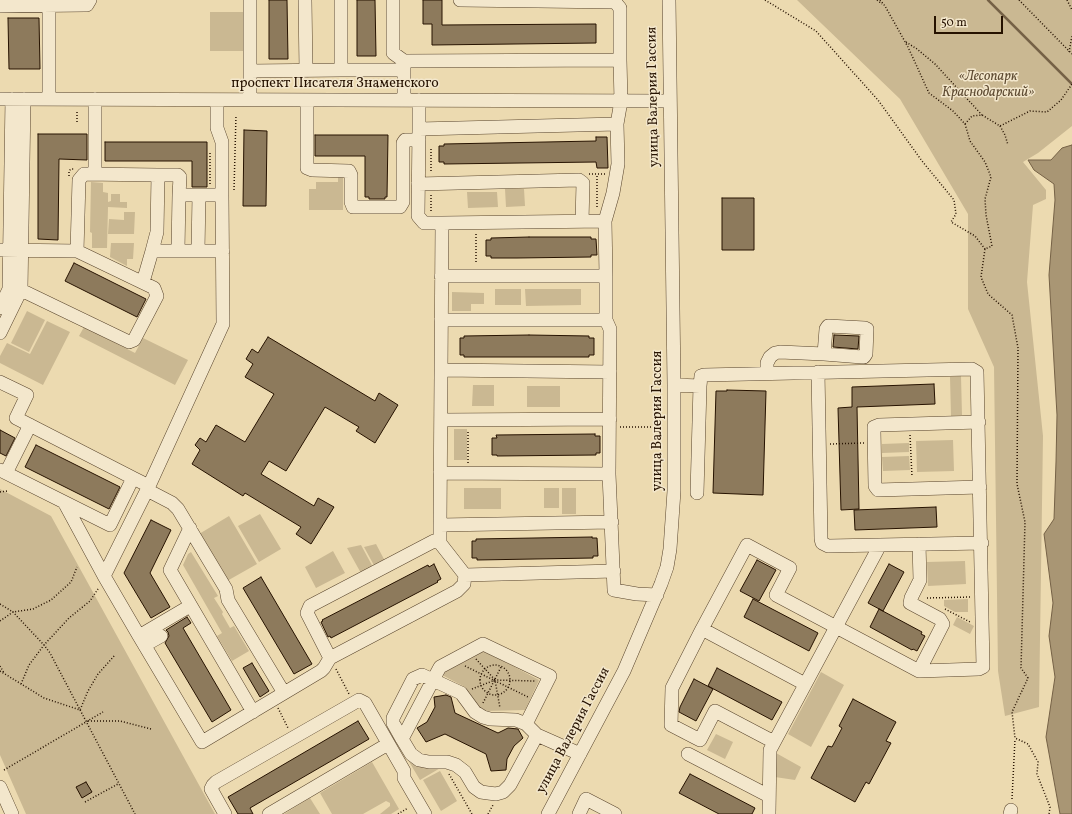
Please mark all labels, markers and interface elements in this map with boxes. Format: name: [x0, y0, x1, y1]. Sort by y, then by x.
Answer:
scale bar: [936, 8, 1005, 34]
text: 50 m: [941, 15, 967, 31]
street label: улица Валерия Гассия: [644, 27, 664, 167]
park label: «Лесопарк Краснодарский»: [942, 69, 1034, 102]
street label: проспект Писателя Знаменского: [231, 76, 439, 92]
street label: улица Валерия Гассия: [650, 351, 666, 491]
street label: улица Валерия Гассия: [534, 665, 614, 797]

